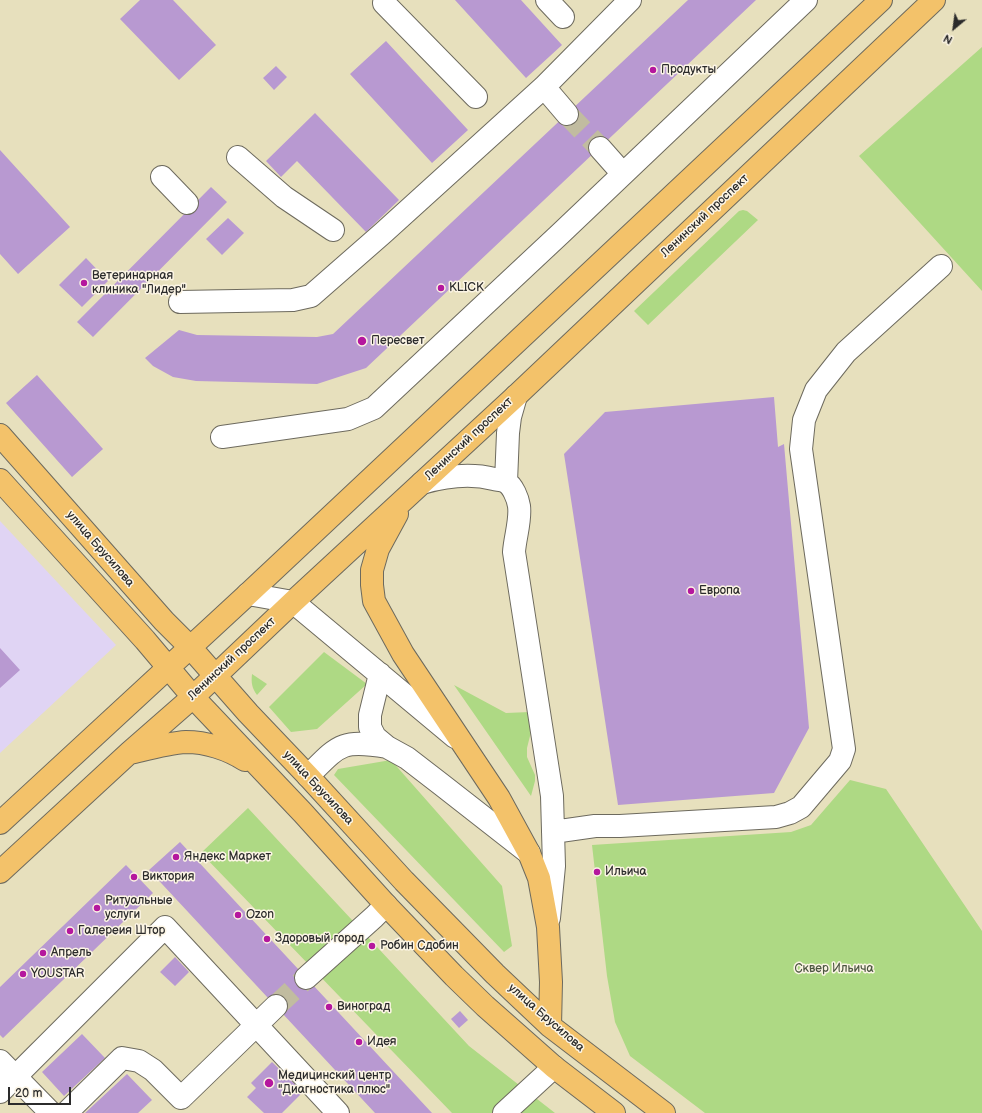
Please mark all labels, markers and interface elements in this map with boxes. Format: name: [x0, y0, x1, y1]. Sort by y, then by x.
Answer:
north arrow: [934, 8, 974, 48]
text: N: [941, 31, 955, 47]
place label: Продукты: [661, 63, 716, 77]
marker: Продукты: [648, 65, 658, 75]
street label: Ленинский проспект: [658, 171, 752, 261]
place label: Ветеринарная клиника "Лидер": [92, 269, 186, 297]
marker: Ветеринарная клиника "Лидер": [79, 278, 89, 288]
place label: KLICK: [449, 281, 484, 295]
marker: KLICK: [436, 283, 446, 293]
place label: Пересвет: [371, 334, 425, 348]
marker: Пересвет: [356, 335, 368, 347]
street label: Ленинский проспект: [422, 394, 516, 484]
street label: улица Брусилова: [63, 508, 137, 590]
place label: Европа: [699, 584, 740, 598]
marker: Европа: [686, 586, 696, 596]
street label: Ленинский проспект: [185, 614, 279, 704]
street label: улица Брусилова: [280, 748, 356, 828]
place label: Яндекс Маркет: [184, 850, 271, 864]
marker: Яндекс Маркет: [171, 852, 181, 862]
place label: Ильича: [605, 865, 647, 879]
marker: Ильича: [592, 867, 602, 877]
place label: Виктория: [142, 870, 194, 884]
marker: Виктория: [129, 872, 139, 882]
place label: Ритуальные услуги: [105, 894, 172, 922]
marker: Ритуальные услуги: [92, 903, 102, 913]
place label: Ozon: [246, 908, 274, 922]
marker: Ozon: [233, 910, 243, 920]
place label: Галереия Штор: [78, 924, 165, 938]
marker: Галереия Штор: [65, 926, 75, 936]
place label: Здоровый город: [275, 932, 364, 946]
marker: Здоровый город: [262, 934, 272, 944]
place label: Робин Сдобин: [380, 939, 459, 953]
marker: Робин Сдобин: [367, 941, 377, 951]
place label: Апрель: [51, 946, 91, 960]
marker: Апрель: [38, 948, 48, 958]
park label: Сквер Ильича: [794, 962, 874, 976]
place label: YOUSTAR: [31, 967, 84, 981]
marker: YOUSTAR: [18, 969, 28, 979]
street label: улица Брусилова: [505, 981, 587, 1055]
place label: Виноград: [337, 1000, 390, 1014]
marker: Виноград: [324, 1002, 334, 1012]
place label: Идея: [367, 1035, 397, 1049]
marker: Идея: [354, 1037, 364, 1047]
place label: Медицинский центр "Диагностика плюс": [278, 1069, 391, 1097]
marker: Медицинский центр "Диагностика плюс": [263, 1077, 275, 1089]
scale bar: [10, 1079, 73, 1105]
text: 20 m: [15, 1086, 42, 1101]

